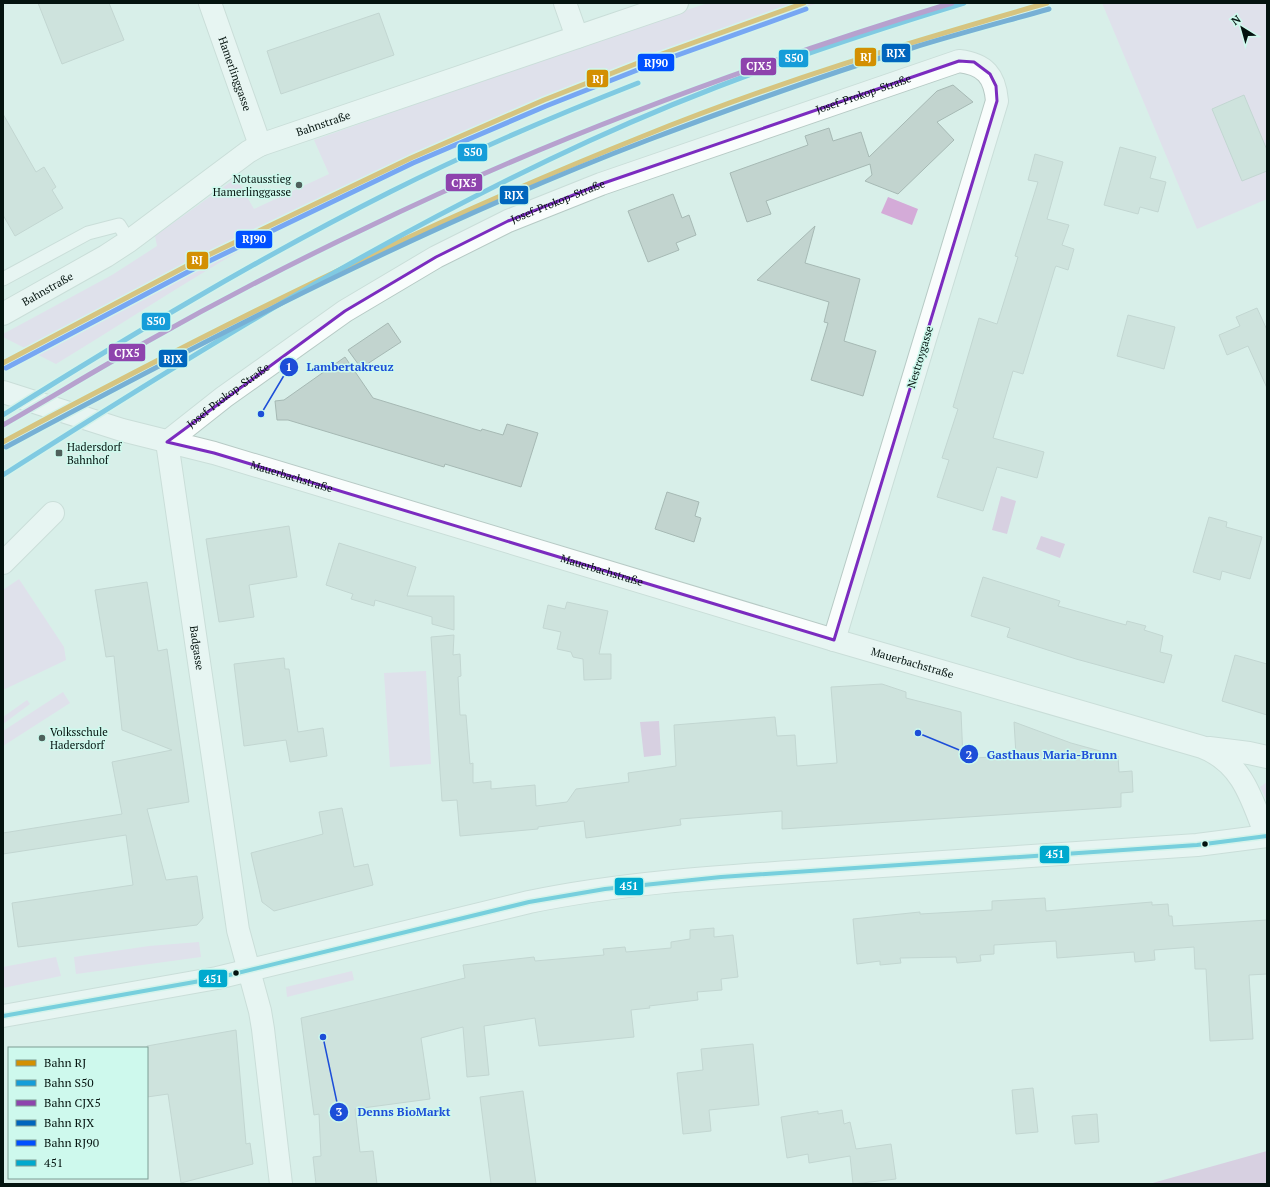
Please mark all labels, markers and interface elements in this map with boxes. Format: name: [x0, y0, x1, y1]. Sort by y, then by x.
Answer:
north arrow: [1222, 8, 1262, 48]
text: N: [1228, 12, 1244, 28]
street label: Hamerlinggasse: [215, 35, 255, 113]
line badge: RJX: [881, 43, 911, 63]
text: RJX: [886, 46, 906, 60]
line badge: RJ: [854, 47, 877, 67]
line badge: S50: [778, 49, 809, 68]
text: RJ: [860, 50, 872, 64]
text: S50: [785, 51, 803, 65]
line badge: RJ90: [637, 53, 675, 72]
text: RJ90: [644, 56, 668, 70]
line badge: CJX5: [740, 57, 777, 76]
text: CJX5: [746, 59, 772, 73]
line badge: RJ: [586, 69, 609, 88]
street label: Josef-Prokop-Straße: [814, 71, 913, 117]
text: RJ: [592, 72, 604, 86]
street label: Bahnstraße: [294, 108, 353, 139]
line badge: S50: [457, 143, 488, 162]
text: S50: [464, 145, 482, 159]
place label: Notausstieg Hamerlinggasse: [213, 172, 291, 199]
line badge: CJX5: [445, 173, 483, 192]
text: CJX5: [451, 176, 477, 190]
street label: Josef-Prokop-Straße: [509, 176, 607, 226]
marker: Notausstieg Hamerlinggasse: [294, 180, 304, 190]
line badge: RJX: [499, 185, 529, 205]
text: RJX: [504, 188, 524, 202]
line badge: RJ90: [235, 230, 273, 249]
text: RJ90: [242, 232, 266, 246]
line badge: RJ: [186, 251, 209, 270]
text: RJ: [191, 253, 203, 267]
street label: Bahnstraße: [19, 269, 76, 309]
line badge: S50: [141, 312, 171, 331]
text: S50: [147, 314, 165, 328]
street label: Nestroygasse: [904, 324, 936, 390]
line badge: CJX5: [108, 343, 146, 362]
text: CJX5: [114, 346, 140, 360]
line badge: RJX: [158, 349, 188, 368]
text: RJX: [163, 352, 183, 366]
callout: Lambertakreuz: [279, 355, 402, 379]
text: 1: [286, 359, 292, 374]
text: Lambertakreuz: [306, 359, 394, 374]
street label: Josef-Prokop-Straße: [184, 360, 273, 431]
place label: Hadersdorf Bahnhof: [67, 440, 123, 467]
marker: Hadersdorf Bahnhof: [54, 448, 64, 458]
street label: Mauerbachstraße: [249, 457, 335, 496]
street label: Mauerbachstraße: [559, 551, 645, 589]
street label: Badgasse: [187, 625, 207, 671]
street label: Mauerbachstraße: [869, 644, 956, 682]
place label: Volksschule Hadersdorf: [50, 725, 108, 752]
marker: Volksschule Hadersdorf: [37, 733, 47, 743]
callout: Gasthaus Maria-Brunn: [959, 742, 1125, 766]
text: 2: [966, 747, 973, 762]
text: Gasthaus Maria-Brunn: [987, 747, 1117, 762]
unlabelled marker: [1200, 839, 1210, 849]
line badge: 451: [1039, 845, 1070, 864]
text: 451: [1046, 847, 1064, 861]
line badge: 451: [614, 877, 644, 896]
text: 451: [620, 879, 638, 893]
unlabelled marker: [231, 968, 241, 978]
line badge: 451: [198, 969, 228, 988]
text: 451: [204, 972, 222, 986]
legend: [8, 1047, 148, 1179]
text: Bahn RJ: [44, 1055, 86, 1070]
text: Bahn S50: [44, 1075, 94, 1090]
text: Bahn CJX5: [44, 1095, 101, 1110]
callout: Denns BioMarkt: [329, 1100, 458, 1124]
text: 3: [336, 1104, 343, 1119]
text: Denns BioMarkt: [357, 1104, 451, 1119]
text: Bahn RJX: [44, 1115, 94, 1130]
text: Bahn RJ90: [44, 1135, 99, 1150]
text: 451: [44, 1155, 63, 1170]

